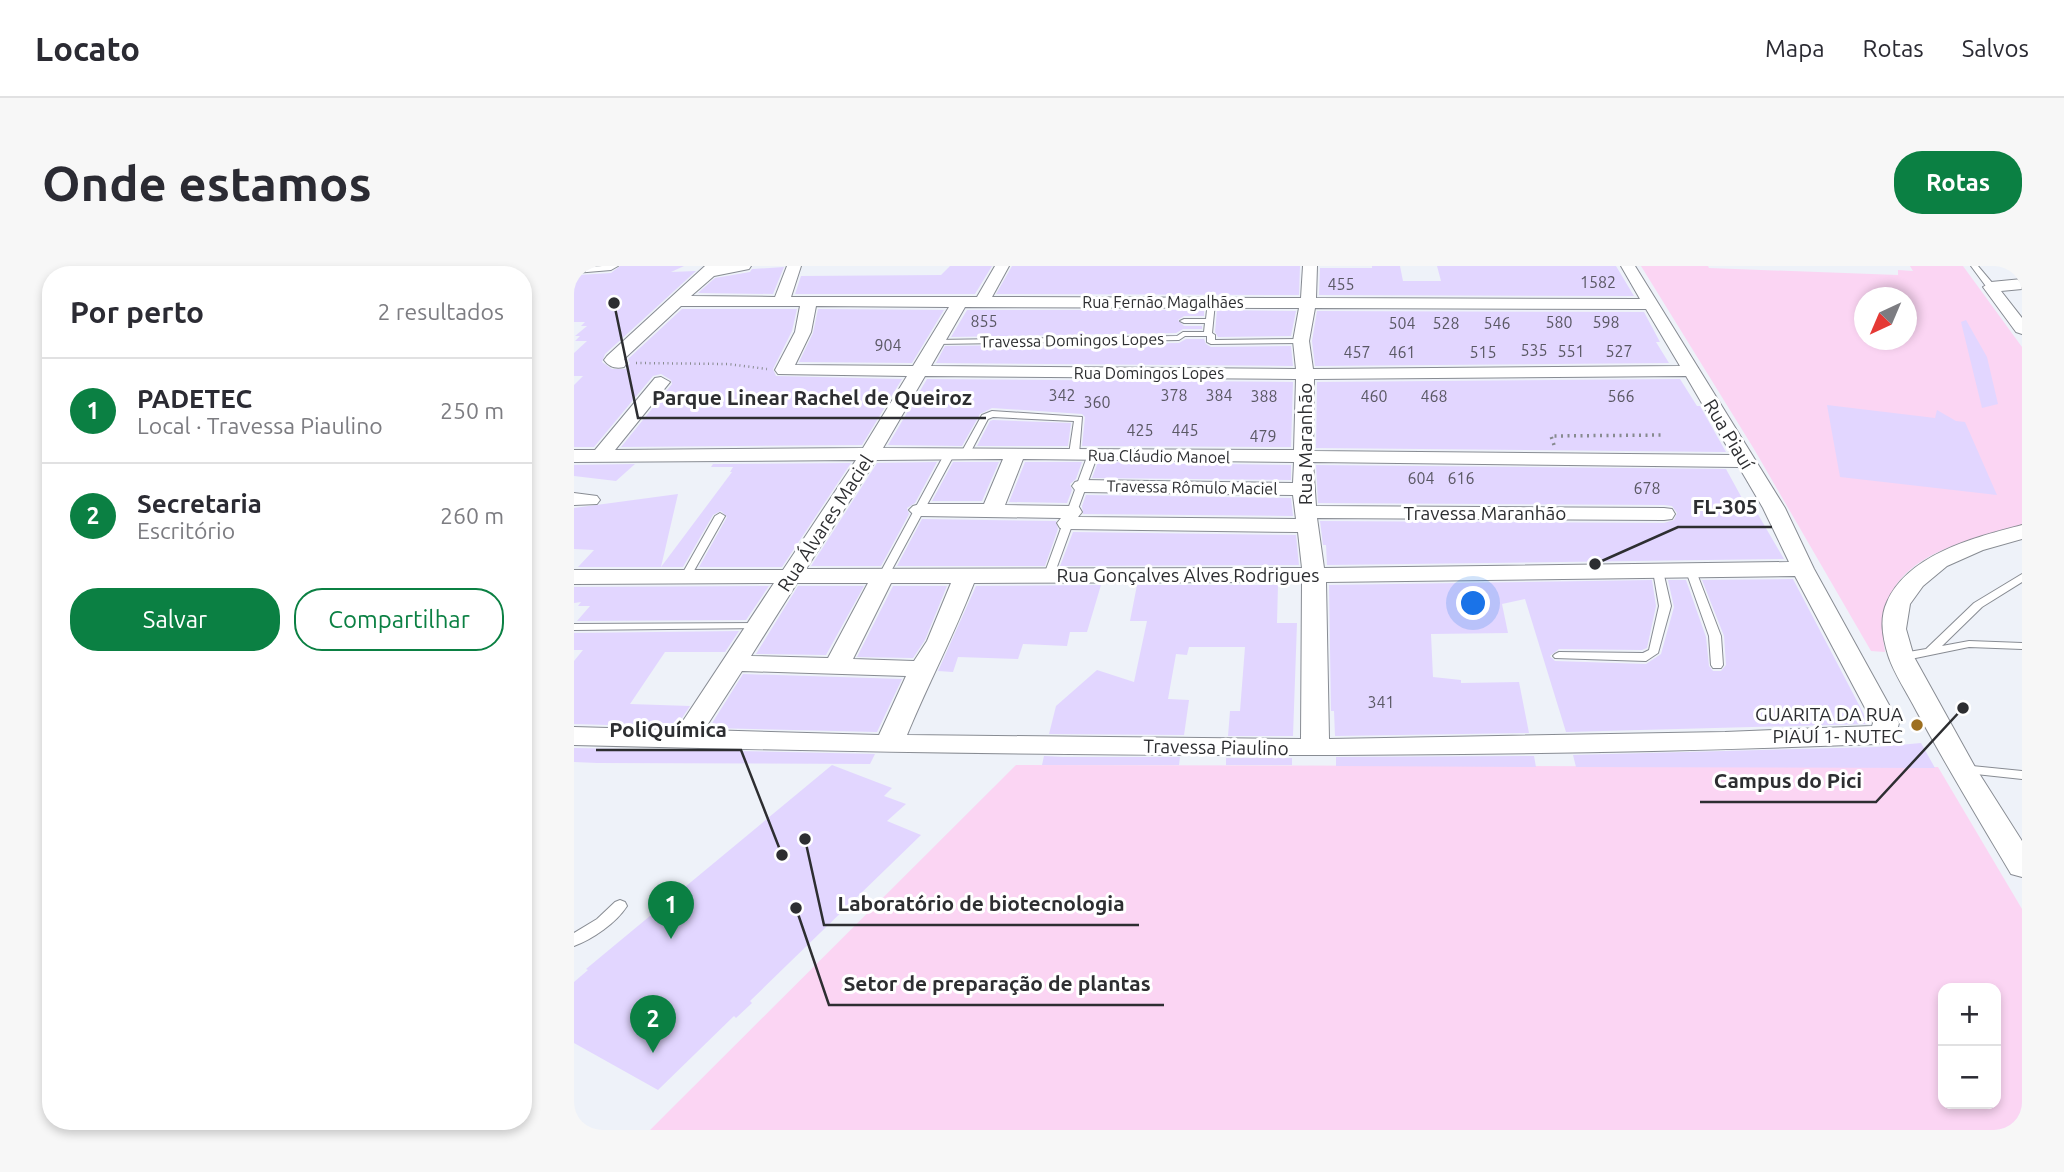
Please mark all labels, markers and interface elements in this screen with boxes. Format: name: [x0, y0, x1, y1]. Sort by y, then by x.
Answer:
text: Locato: [35, 30, 140, 67]
text: Mapa: [1765, 35, 1825, 62]
text: Rotas: [1863, 35, 1924, 62]
text: Salvos: [1962, 35, 2029, 62]
button: Rotas: [1894, 151, 2022, 214]
text: Onde estamos: [42, 155, 372, 210]
house number: 1582: [1580, 273, 1616, 291]
house number: 455: [1327, 275, 1355, 293]
north arrow: [1854, 287, 1917, 350]
street label: Rua Fernão Magalhães: [1082, 293, 1244, 311]
text: Por perto: [70, 295, 204, 329]
text: 2 resultados: [378, 299, 504, 324]
house number: 855: [970, 312, 998, 330]
house number: 580: [1545, 313, 1573, 331]
house number: 598: [1592, 313, 1620, 331]
house number: 504: [1388, 314, 1416, 332]
house number: 528: [1432, 314, 1460, 332]
house number: 546: [1483, 314, 1511, 332]
street label: Travessa Domingos Lopes: [980, 329, 1164, 351]
house number: 904: [874, 336, 902, 354]
house number: 535: [1520, 341, 1548, 359]
house number: 551: [1557, 342, 1585, 360]
house number: 527: [1605, 342, 1633, 360]
house number: 457: [1343, 343, 1371, 361]
house number: 461: [1388, 343, 1416, 361]
house number: 515: [1469, 343, 1497, 361]
street label: Rua Domingos Lopes: [1074, 364, 1224, 382]
callout: Parque Linear Rachel de Queiroz: [638, 376, 986, 418]
street label: Rua Maranhão: [1294, 383, 1316, 505]
text: PADETEC: [137, 384, 252, 413]
text: Parque Linear Rachel de Queiroz: [652, 385, 972, 409]
house number: 342: [1048, 386, 1076, 404]
house number: 378: [1160, 386, 1188, 404]
house number: 384: [1205, 386, 1233, 404]
house number: 388: [1250, 387, 1278, 405]
house number: 460: [1360, 387, 1388, 405]
house number: 468: [1420, 387, 1448, 405]
house number: 566: [1607, 387, 1635, 405]
house number: 360: [1083, 393, 1111, 411]
street label: Rua Piauí: [1699, 395, 1759, 473]
text: 1: [87, 398, 99, 423]
text: 250 m: [440, 398, 504, 423]
text: Local · Travessa Piaulino: [137, 413, 383, 438]
house number: 425: [1126, 421, 1154, 439]
house number: 445: [1171, 421, 1199, 439]
house number: 479: [1249, 427, 1277, 445]
street label: Rua Cláudio Manoel: [1088, 446, 1230, 466]
street label: Rua Álvares Maciel: [773, 450, 877, 595]
house number: 604: [1407, 469, 1435, 487]
house number: 616: [1447, 469, 1475, 487]
street label: Travessa Rômulo Maciel: [1106, 477, 1278, 497]
house number: 678: [1633, 479, 1661, 497]
callout: FL-305: [1678, 485, 1772, 527]
text: Secretaria: [137, 489, 262, 518]
text: FL-305: [1692, 494, 1758, 518]
street label: Travessa Maranhão: [1404, 502, 1566, 524]
text: 2: [87, 503, 99, 528]
text: 260 m: [440, 503, 504, 528]
text: Escritório: [137, 518, 235, 543]
street label: Rua Gonçalves Alves Rodrigues: [1056, 564, 1320, 586]
your location: [1456, 586, 1490, 620]
button: Salvar: [70, 588, 280, 651]
button: Compartilhar: [294, 588, 504, 651]
house number: 341: [1367, 693, 1395, 711]
place label: GUARITA DA RUA PIAUÍ 1- NUTEC: [1755, 703, 1904, 747]
callout: PoliQuímica: [596, 708, 741, 750]
text: PoliQuímica: [609, 717, 727, 741]
marker: GUARITA DA RUA PIAUÍ 1- NUTEC: [1909, 717, 1925, 733]
street label: Travessa Piaulino: [1143, 735, 1289, 759]
callout: Campus do Pici: [1700, 760, 1876, 802]
text: Campus do Pici: [1714, 768, 1862, 792]
pin: 1: [648, 881, 694, 939]
callout: Laboratório de biotecnologia: [824, 883, 1139, 925]
text: Laboratório de biotecnologia: [837, 891, 1125, 915]
callout: Setor de preparação de plantas: [829, 963, 1164, 1005]
text: Setor de preparação de plantas: [843, 971, 1151, 995]
map controls: [1938, 983, 2001, 1109]
button: +: [1938, 983, 2001, 1046]
pin: 2: [630, 995, 676, 1053]
button: −: [1938, 1046, 2001, 1109]

